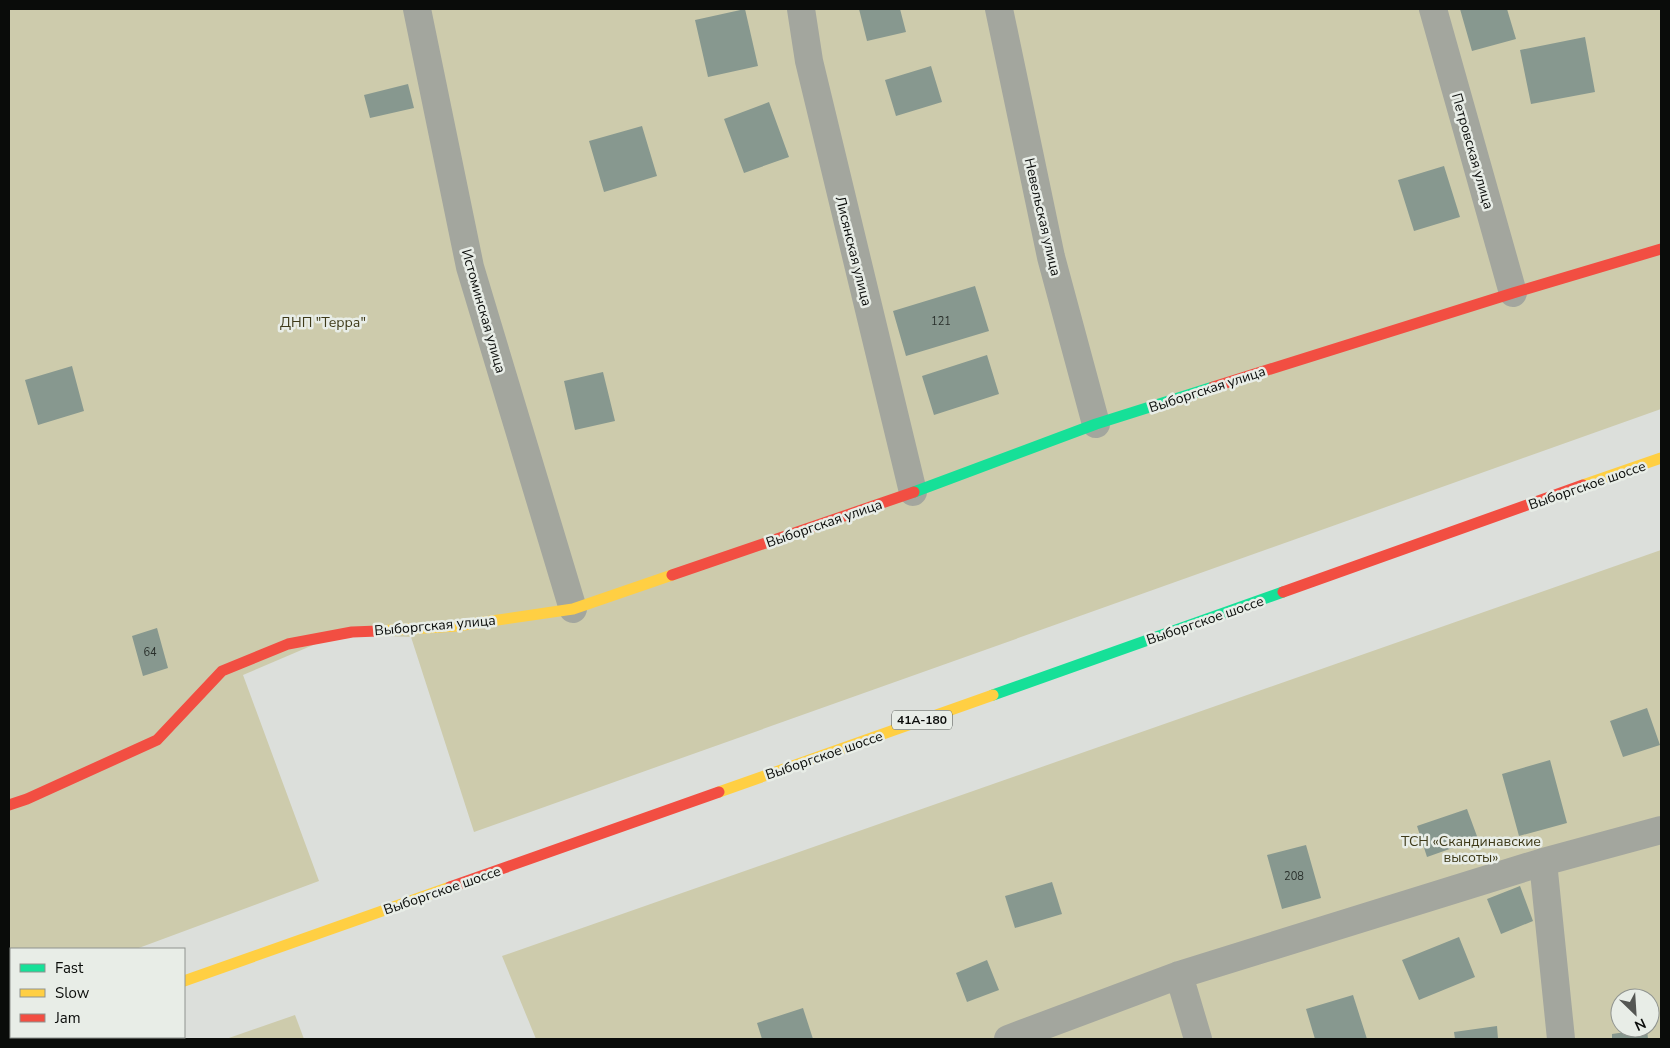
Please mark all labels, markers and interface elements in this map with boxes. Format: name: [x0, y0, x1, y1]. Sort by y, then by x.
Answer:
street label: Петровская улица: [1447, 91, 1498, 211]
street label: Невельская улица: [1020, 156, 1065, 278]
street label: Лисянская улица: [831, 194, 876, 308]
street label: Истоминская улица: [457, 247, 510, 375]
park label: ДНП "Терра": [280, 313, 366, 332]
house number: 121: [931, 314, 951, 329]
street label: Выборгская улица: [1146, 362, 1268, 417]
street label: Выборгское шоссе: [1526, 456, 1648, 514]
street label: Выборгская улица: [764, 495, 885, 552]
street label: Выборгское шоссе: [1144, 591, 1266, 649]
street label: Выборгская улица: [374, 611, 496, 640]
house number: 64: [143, 645, 157, 660]
road number: 41А-180: [892, 710, 952, 730]
street label: Выборгское шоссе: [763, 726, 885, 784]
park label: ТСН «Скандинавские высоты»: [1401, 832, 1541, 867]
street label: Выборгское шоссе: [381, 861, 503, 919]
house number: 208: [1284, 869, 1304, 884]
legend: [10, 948, 185, 1038]
text: Fast: [55, 958, 84, 978]
text: Slow: [55, 983, 90, 1003]
north arrow: [1610, 988, 1660, 1038]
text: Jam: [54, 1008, 81, 1028]
text: N: [1632, 1014, 1649, 1035]

